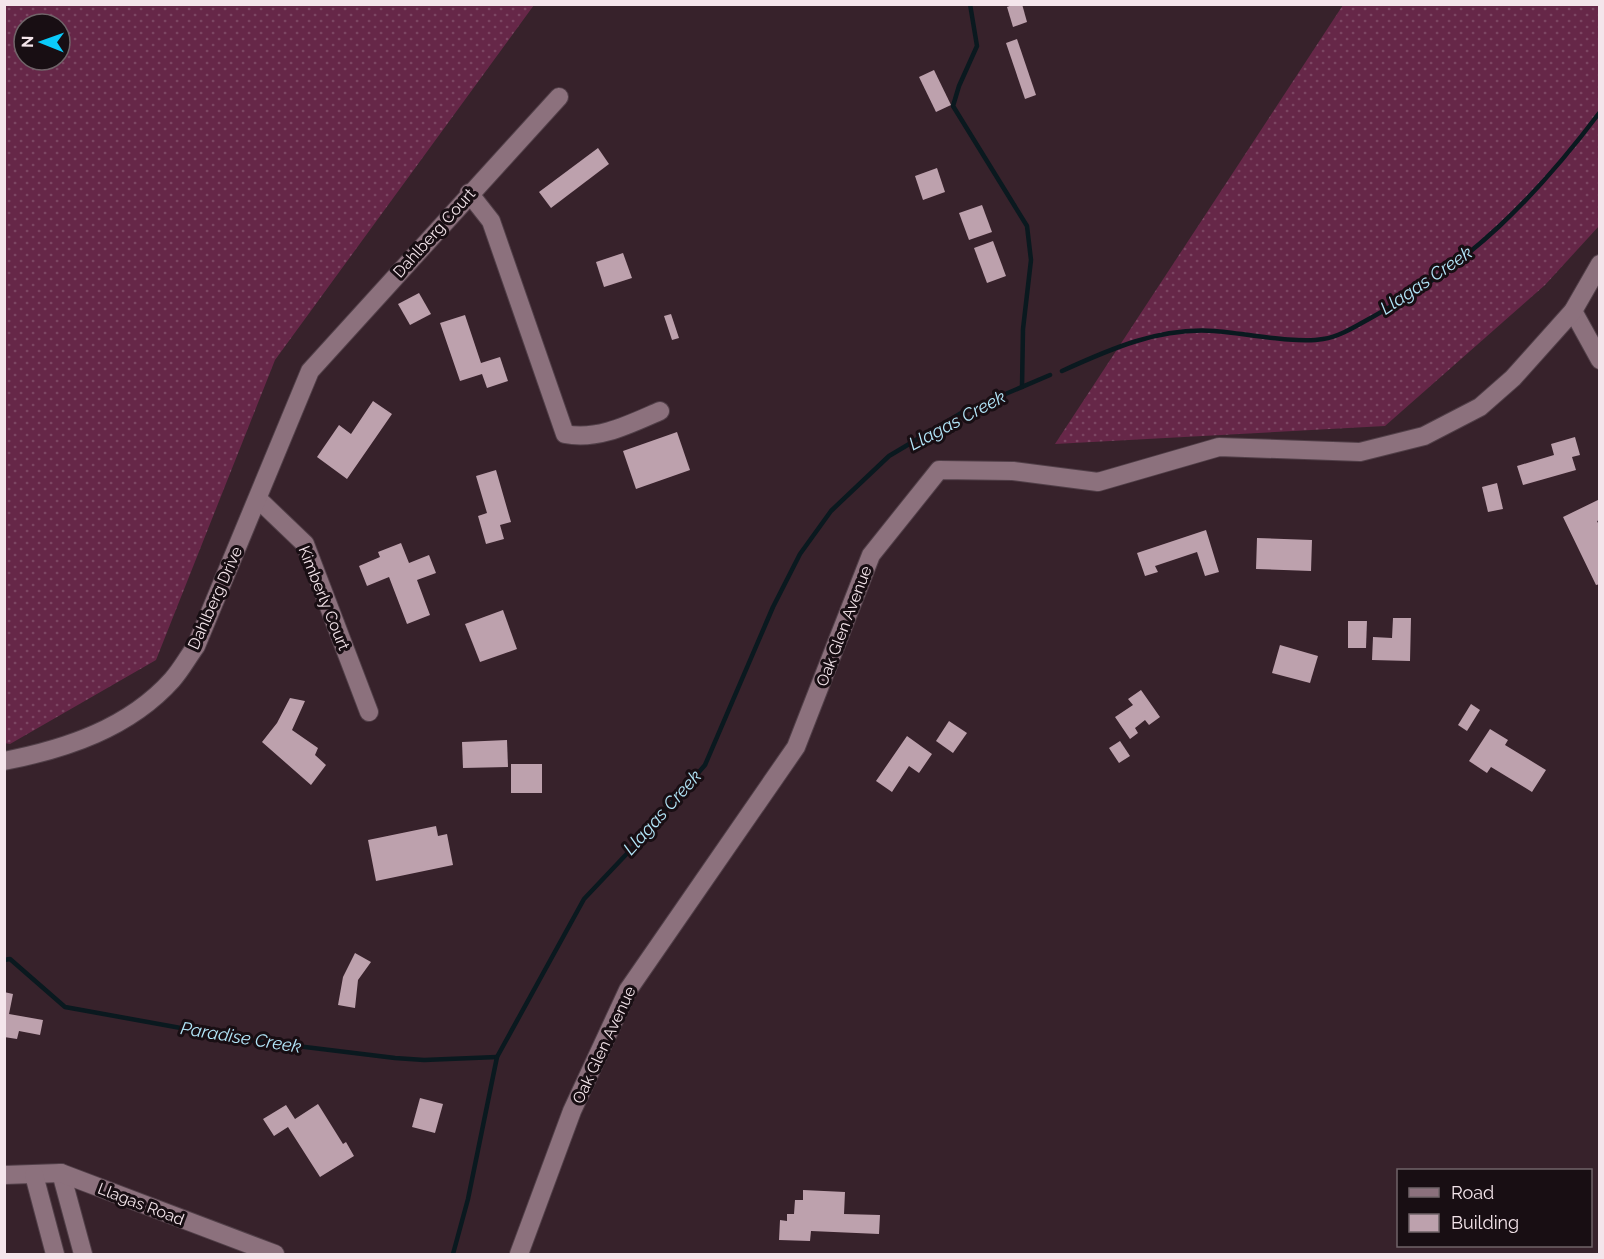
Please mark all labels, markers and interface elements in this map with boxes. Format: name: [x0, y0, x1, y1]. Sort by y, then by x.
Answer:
north arrow: [12, 12, 72, 72]
text: N: [18, 35, 37, 48]
street label: Dahlberg Court: [389, 184, 479, 281]
water label: Llagas Creek: [1376, 241, 1476, 318]
water label: Llagas Creek: [905, 386, 1009, 454]
street label: Kimberly Court: [294, 543, 354, 653]
street label: Dahlberg Drive: [184, 544, 246, 652]
street label: Oak Glen Avenue: [812, 563, 876, 689]
water label: Llagas Creek: [619, 765, 706, 859]
street label: Oak Glen Avenue: [568, 983, 640, 1107]
water label: Paradise Creek: [179, 1017, 303, 1057]
legend: [1397, 1169, 1592, 1247]
street label: Llagas Road: [95, 1179, 187, 1229]
text: Road: [1451, 1182, 1494, 1203]
text: Building: [1451, 1212, 1519, 1233]

